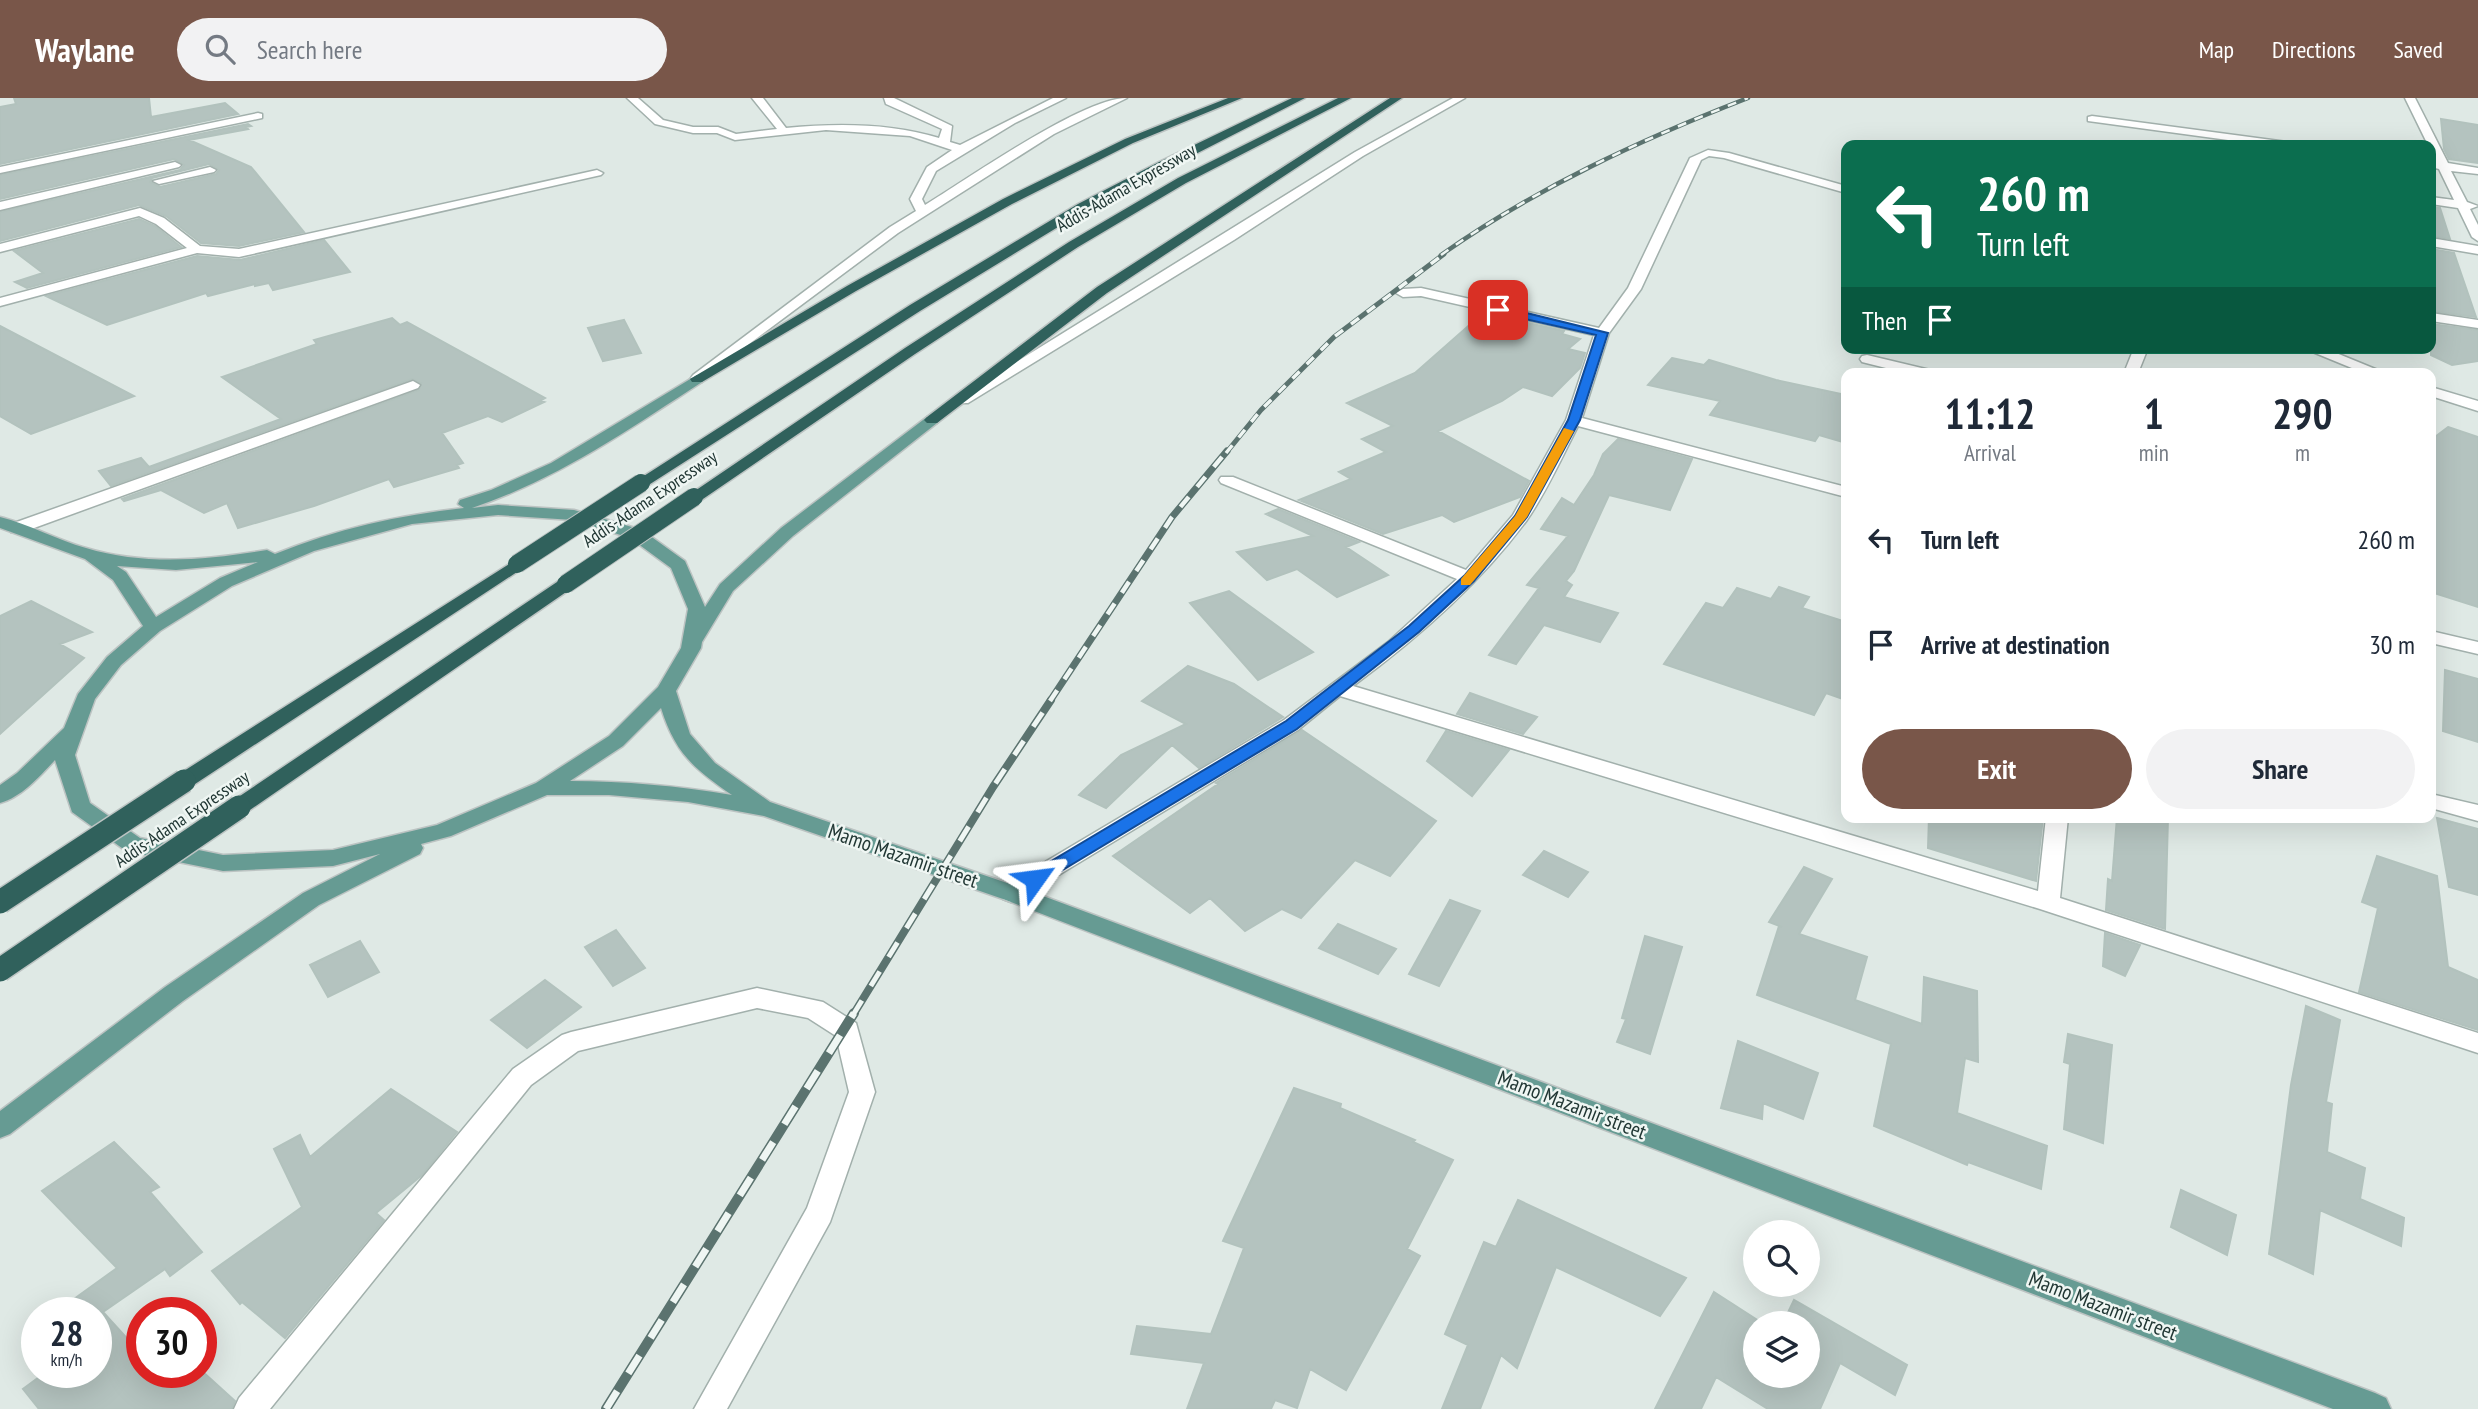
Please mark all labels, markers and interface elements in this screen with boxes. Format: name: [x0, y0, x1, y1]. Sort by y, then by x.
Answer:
search box: [177, 18, 667, 81]
text: Waylane: [35, 28, 135, 71]
icon: search: [201, 30, 239, 68]
text: Search here: [257, 33, 362, 66]
text: Map: [2199, 34, 2234, 65]
text: Directions: [2272, 34, 2356, 65]
text: Saved: [2394, 34, 2443, 65]
street label: Addis-Adama Expressway: [1052, 138, 1200, 237]
text: 260 m: [1977, 161, 2090, 225]
icon: left: [1862, 168, 1953, 259]
text: Turn left: [1977, 223, 2069, 265]
pin: [1468, 280, 1528, 340]
icon: arrive: [1479, 291, 1517, 329]
icon: arrive: [1921, 301, 1959, 339]
text: Then: [1862, 304, 1907, 337]
text: 11:12: [1944, 386, 2035, 441]
text: 1: [2144, 386, 2164, 441]
text: 290: [2272, 386, 2333, 441]
text: Arrival: [1964, 438, 2016, 467]
text: min: [2139, 438, 2169, 467]
text: m: [2295, 438, 2310, 467]
street label: Addis-Adama Expressway: [578, 445, 722, 552]
icon: left: [1862, 521, 1900, 559]
text: Turn left: [1921, 523, 1999, 556]
text: 260 m: [2357, 523, 2415, 556]
icon: arrive: [1862, 626, 1900, 664]
text: Arrive at destination: [1921, 628, 2110, 661]
text: 30 m: [2369, 628, 2415, 661]
button: Exit: [1862, 729, 2132, 809]
button: Share: [2146, 729, 2415, 809]
street label: Addis-Adama Expressway: [110, 765, 254, 872]
street label: Mamo Mazamir street: [825, 817, 982, 894]
position arrow: [998, 842, 1072, 916]
street label: Mamo Mazamir street: [1494, 1064, 1650, 1145]
map controls: [1743, 1220, 1820, 1388]
button: search: [1743, 1220, 1820, 1297]
street label: Mamo Mazamir street: [2025, 1265, 2181, 1346]
speed limit sign: 30: [126, 1297, 217, 1388]
text: 28: [50, 1310, 83, 1356]
button: layers: [1743, 1311, 1820, 1388]
text: km/h: [51, 1348, 82, 1371]

